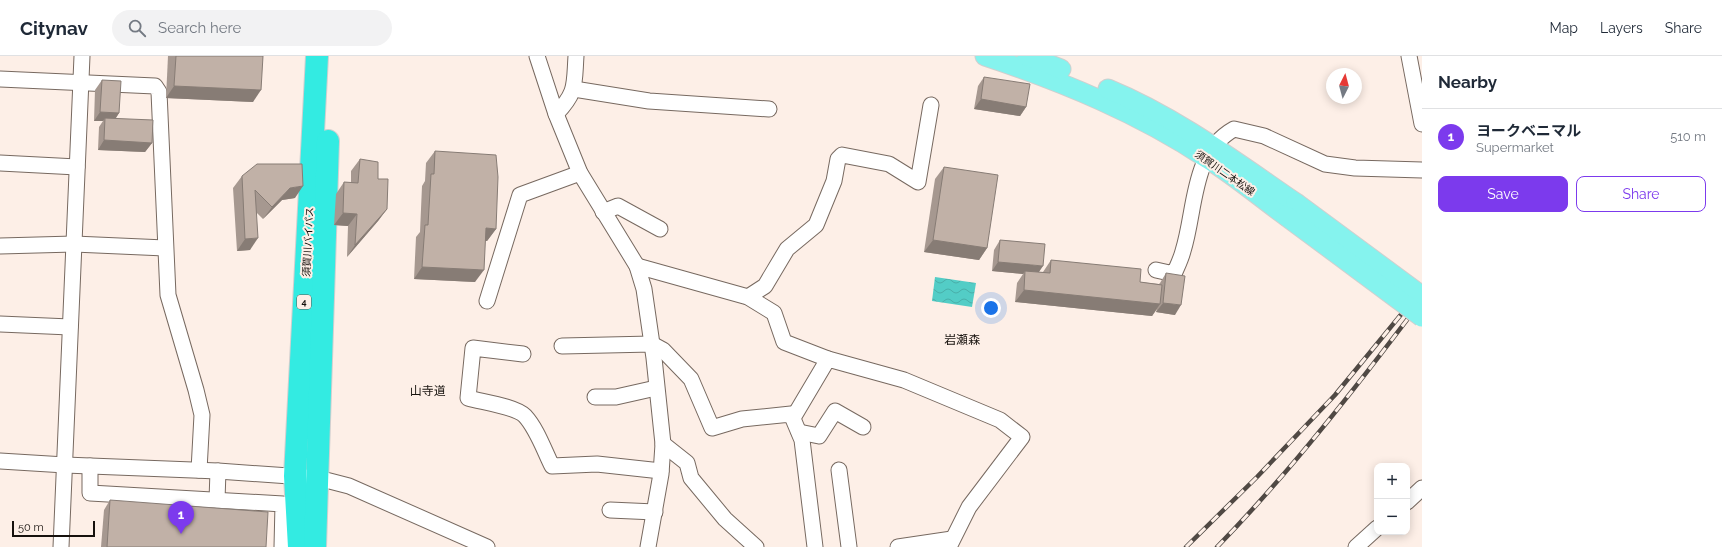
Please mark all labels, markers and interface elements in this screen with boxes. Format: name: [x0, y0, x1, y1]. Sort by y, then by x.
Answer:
search box: [112, 10, 392, 46]
text: Citynav: [20, 17, 88, 39]
icon: search: [126, 17, 148, 39]
text: Search here: [158, 19, 241, 37]
text: Map: [1550, 20, 1578, 36]
text: Layers: [1600, 20, 1643, 36]
text: Share: [1665, 20, 1702, 36]
north arrow: [1326, 68, 1362, 104]
text: Nearby: [1438, 72, 1497, 92]
text: ヨークベニマル: [1476, 122, 1581, 140]
text: 1: [1448, 129, 1454, 144]
text: 510 m: [1670, 129, 1706, 144]
text: Supermarket: [1476, 140, 1554, 155]
street label: 須賀川二本松線: [1193, 148, 1257, 198]
button: Save: [1438, 176, 1568, 212]
button: Share: [1576, 176, 1706, 212]
street label: 須賀川バイパス: [301, 207, 315, 277]
road number: 4: [297, 295, 311, 309]
your location: [981, 298, 1001, 318]
district label: 岩瀬森: [944, 333, 980, 347]
district label: 山寺道: [410, 384, 446, 398]
map controls: [1374, 463, 1410, 535]
button: +: [1374, 463, 1410, 499]
button: −: [1374, 499, 1410, 535]
pin: 1: [168, 501, 194, 534]
scale bar: [12, 519, 95, 538]
text: 50 m: [18, 521, 44, 534]

